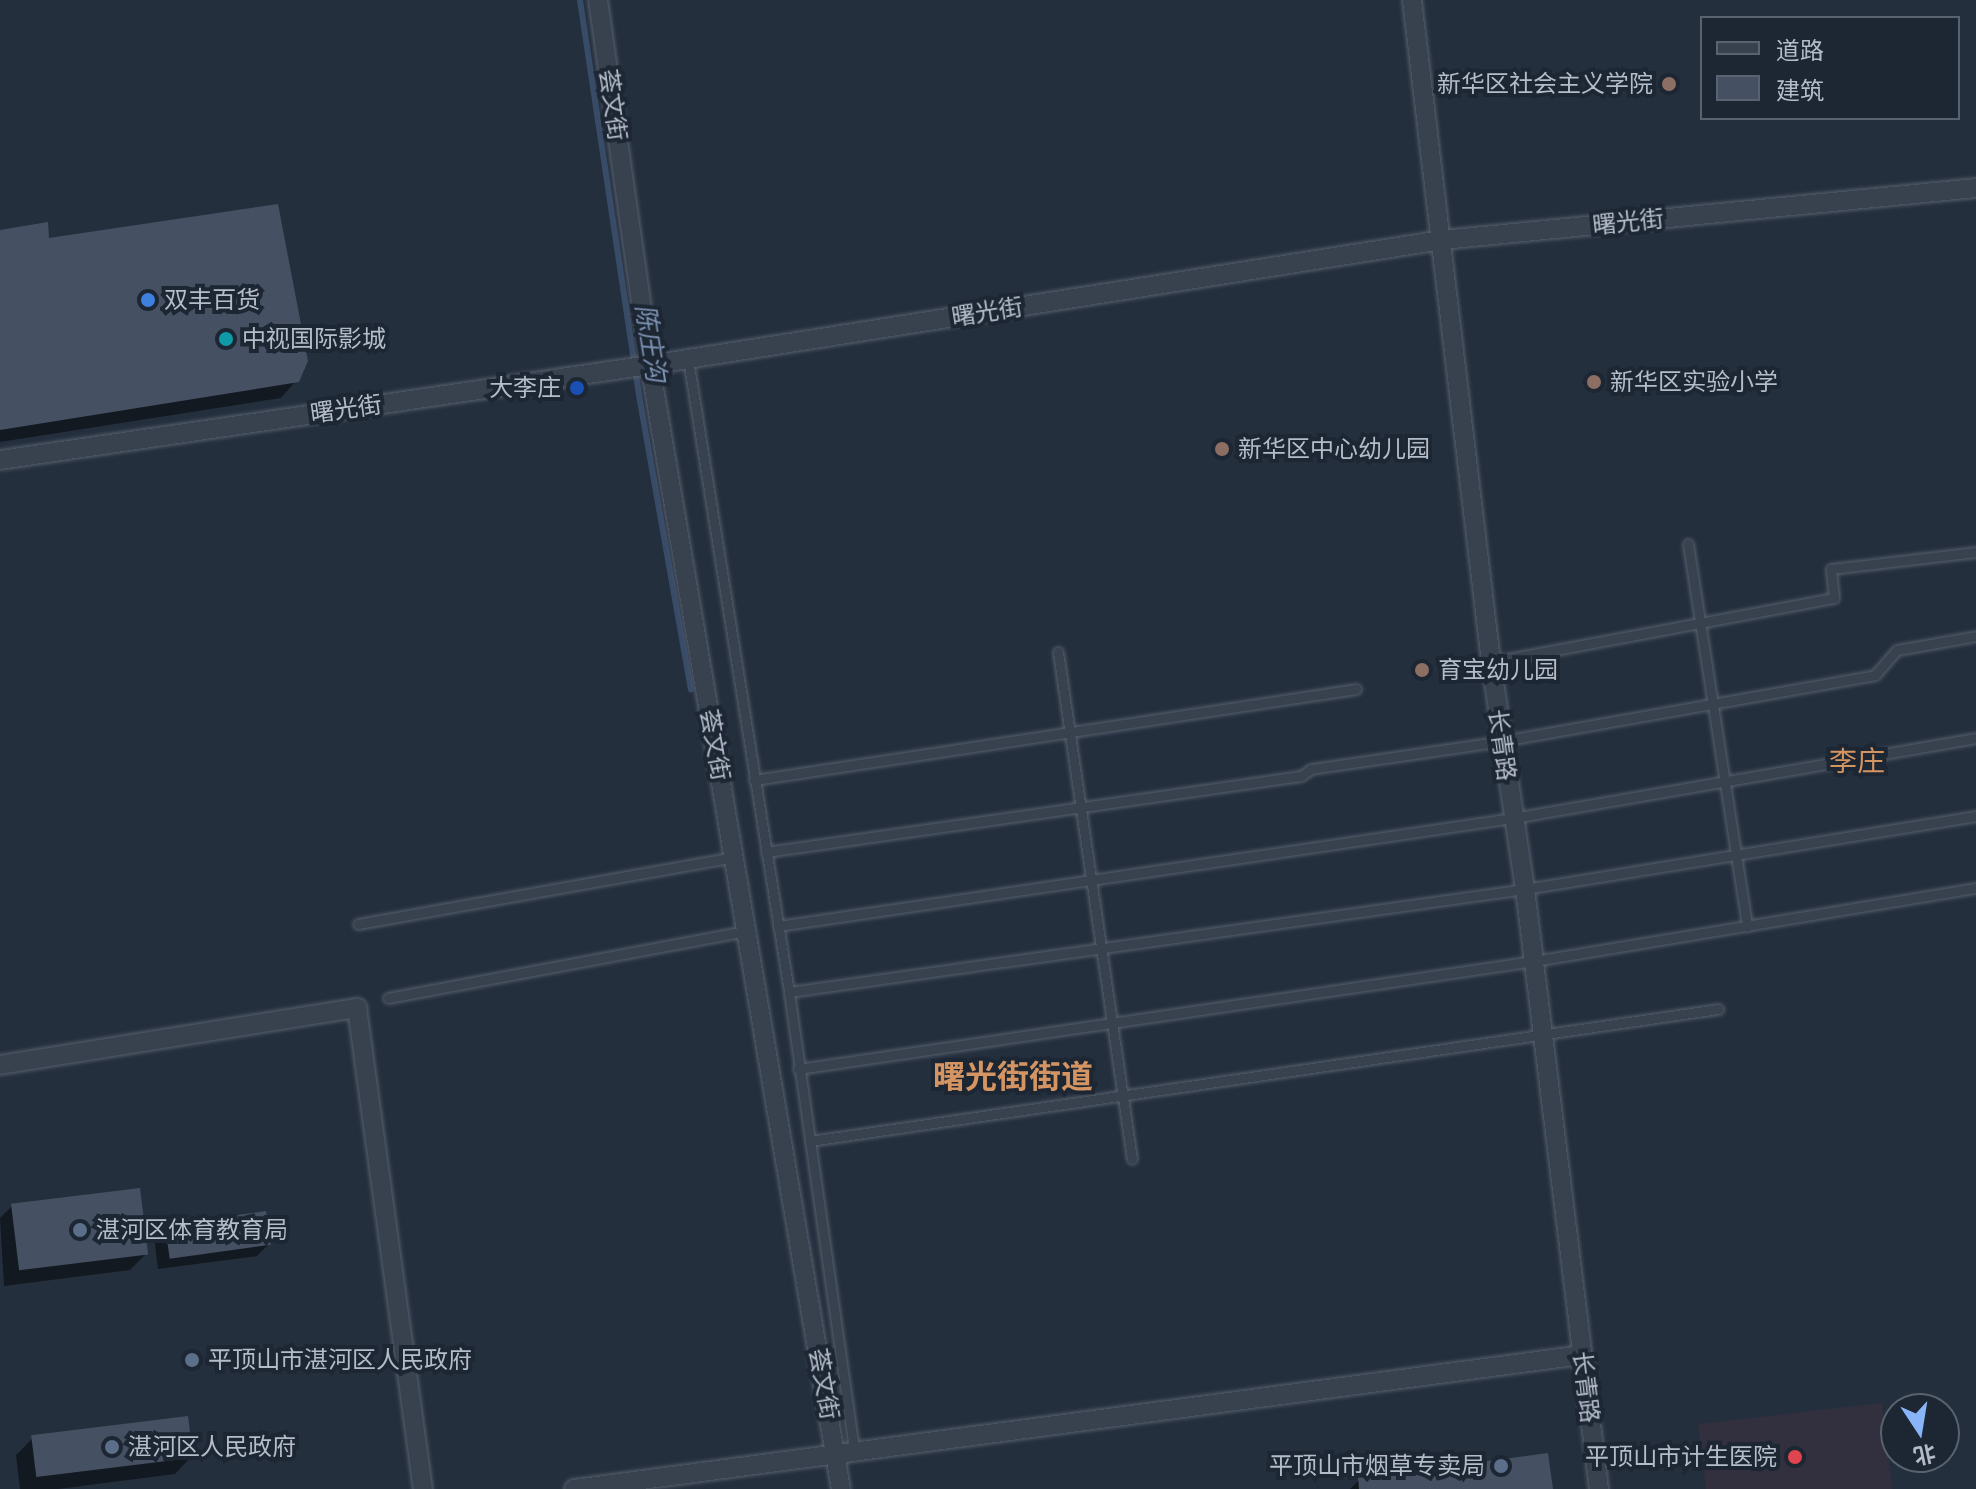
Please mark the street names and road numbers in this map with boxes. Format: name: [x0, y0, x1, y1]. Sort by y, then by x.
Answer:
street label: 荟文街: [594, 67, 632, 143]
street label: 曙光街: [1591, 204, 1665, 240]
street label: 曙光街: [949, 292, 1025, 332]
street label: 曙光街: [308, 390, 384, 428]
street label: 荟文街: [695, 707, 735, 783]
street label: 长青路: [1483, 707, 1521, 783]
street label: 荟文街: [804, 1346, 844, 1422]
street label: 长青路: [1567, 1350, 1605, 1424]

